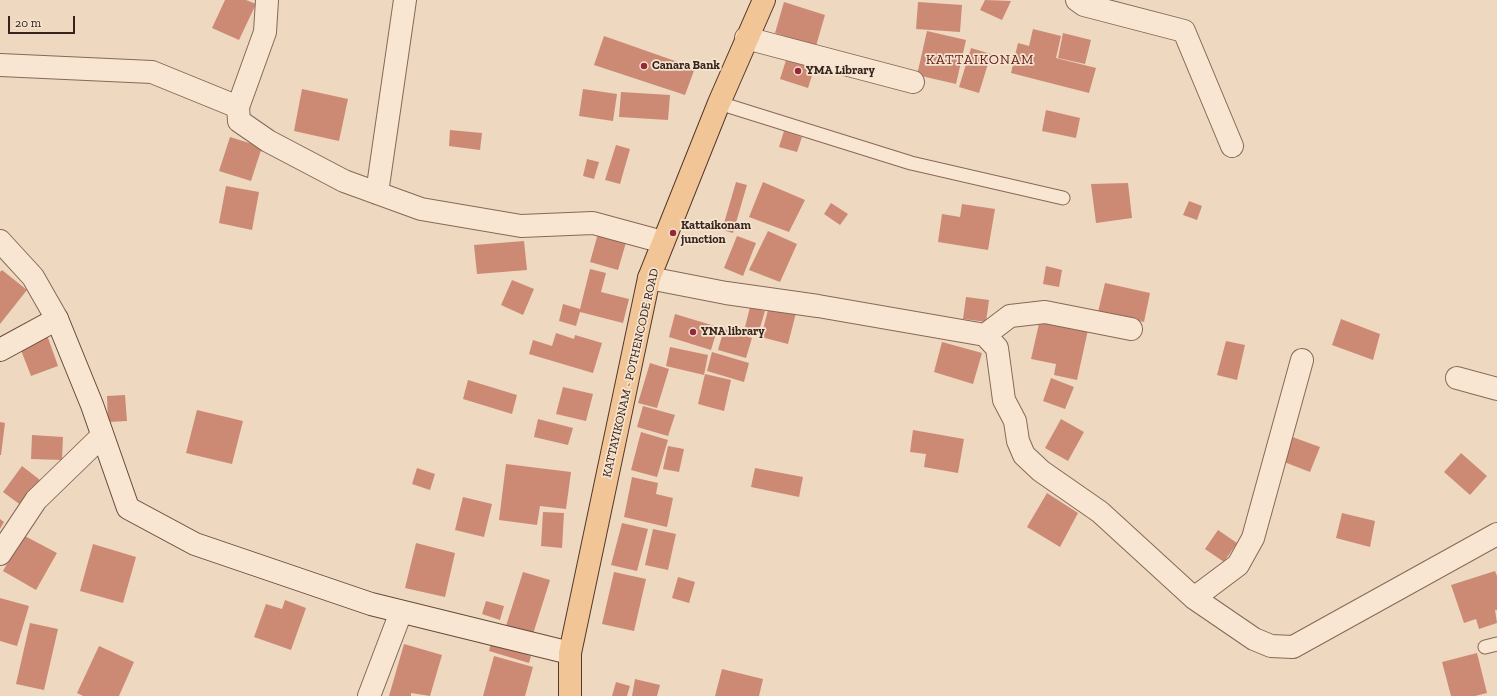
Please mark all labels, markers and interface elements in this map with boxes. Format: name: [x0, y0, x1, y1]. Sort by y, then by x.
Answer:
scale bar: [10, 8, 77, 34]
text: 20 m: [15, 16, 41, 30]
district label: KATTAIKONAM: [926, 52, 1034, 68]
place label: Canara Bank: [652, 59, 720, 73]
marker: Canara Bank: [639, 61, 649, 71]
place label: YMA Library: [806, 64, 875, 78]
marker: YMA Library: [793, 66, 803, 76]
place label: Kattaikonam junction: [681, 219, 751, 247]
marker: Kattaikonam junction: [668, 228, 678, 238]
street label: KATTAYIKONAM - POTHENCODE ROAD: [600, 267, 662, 479]
place label: YNA library: [701, 325, 765, 339]
marker: YNA library: [688, 327, 698, 337]

